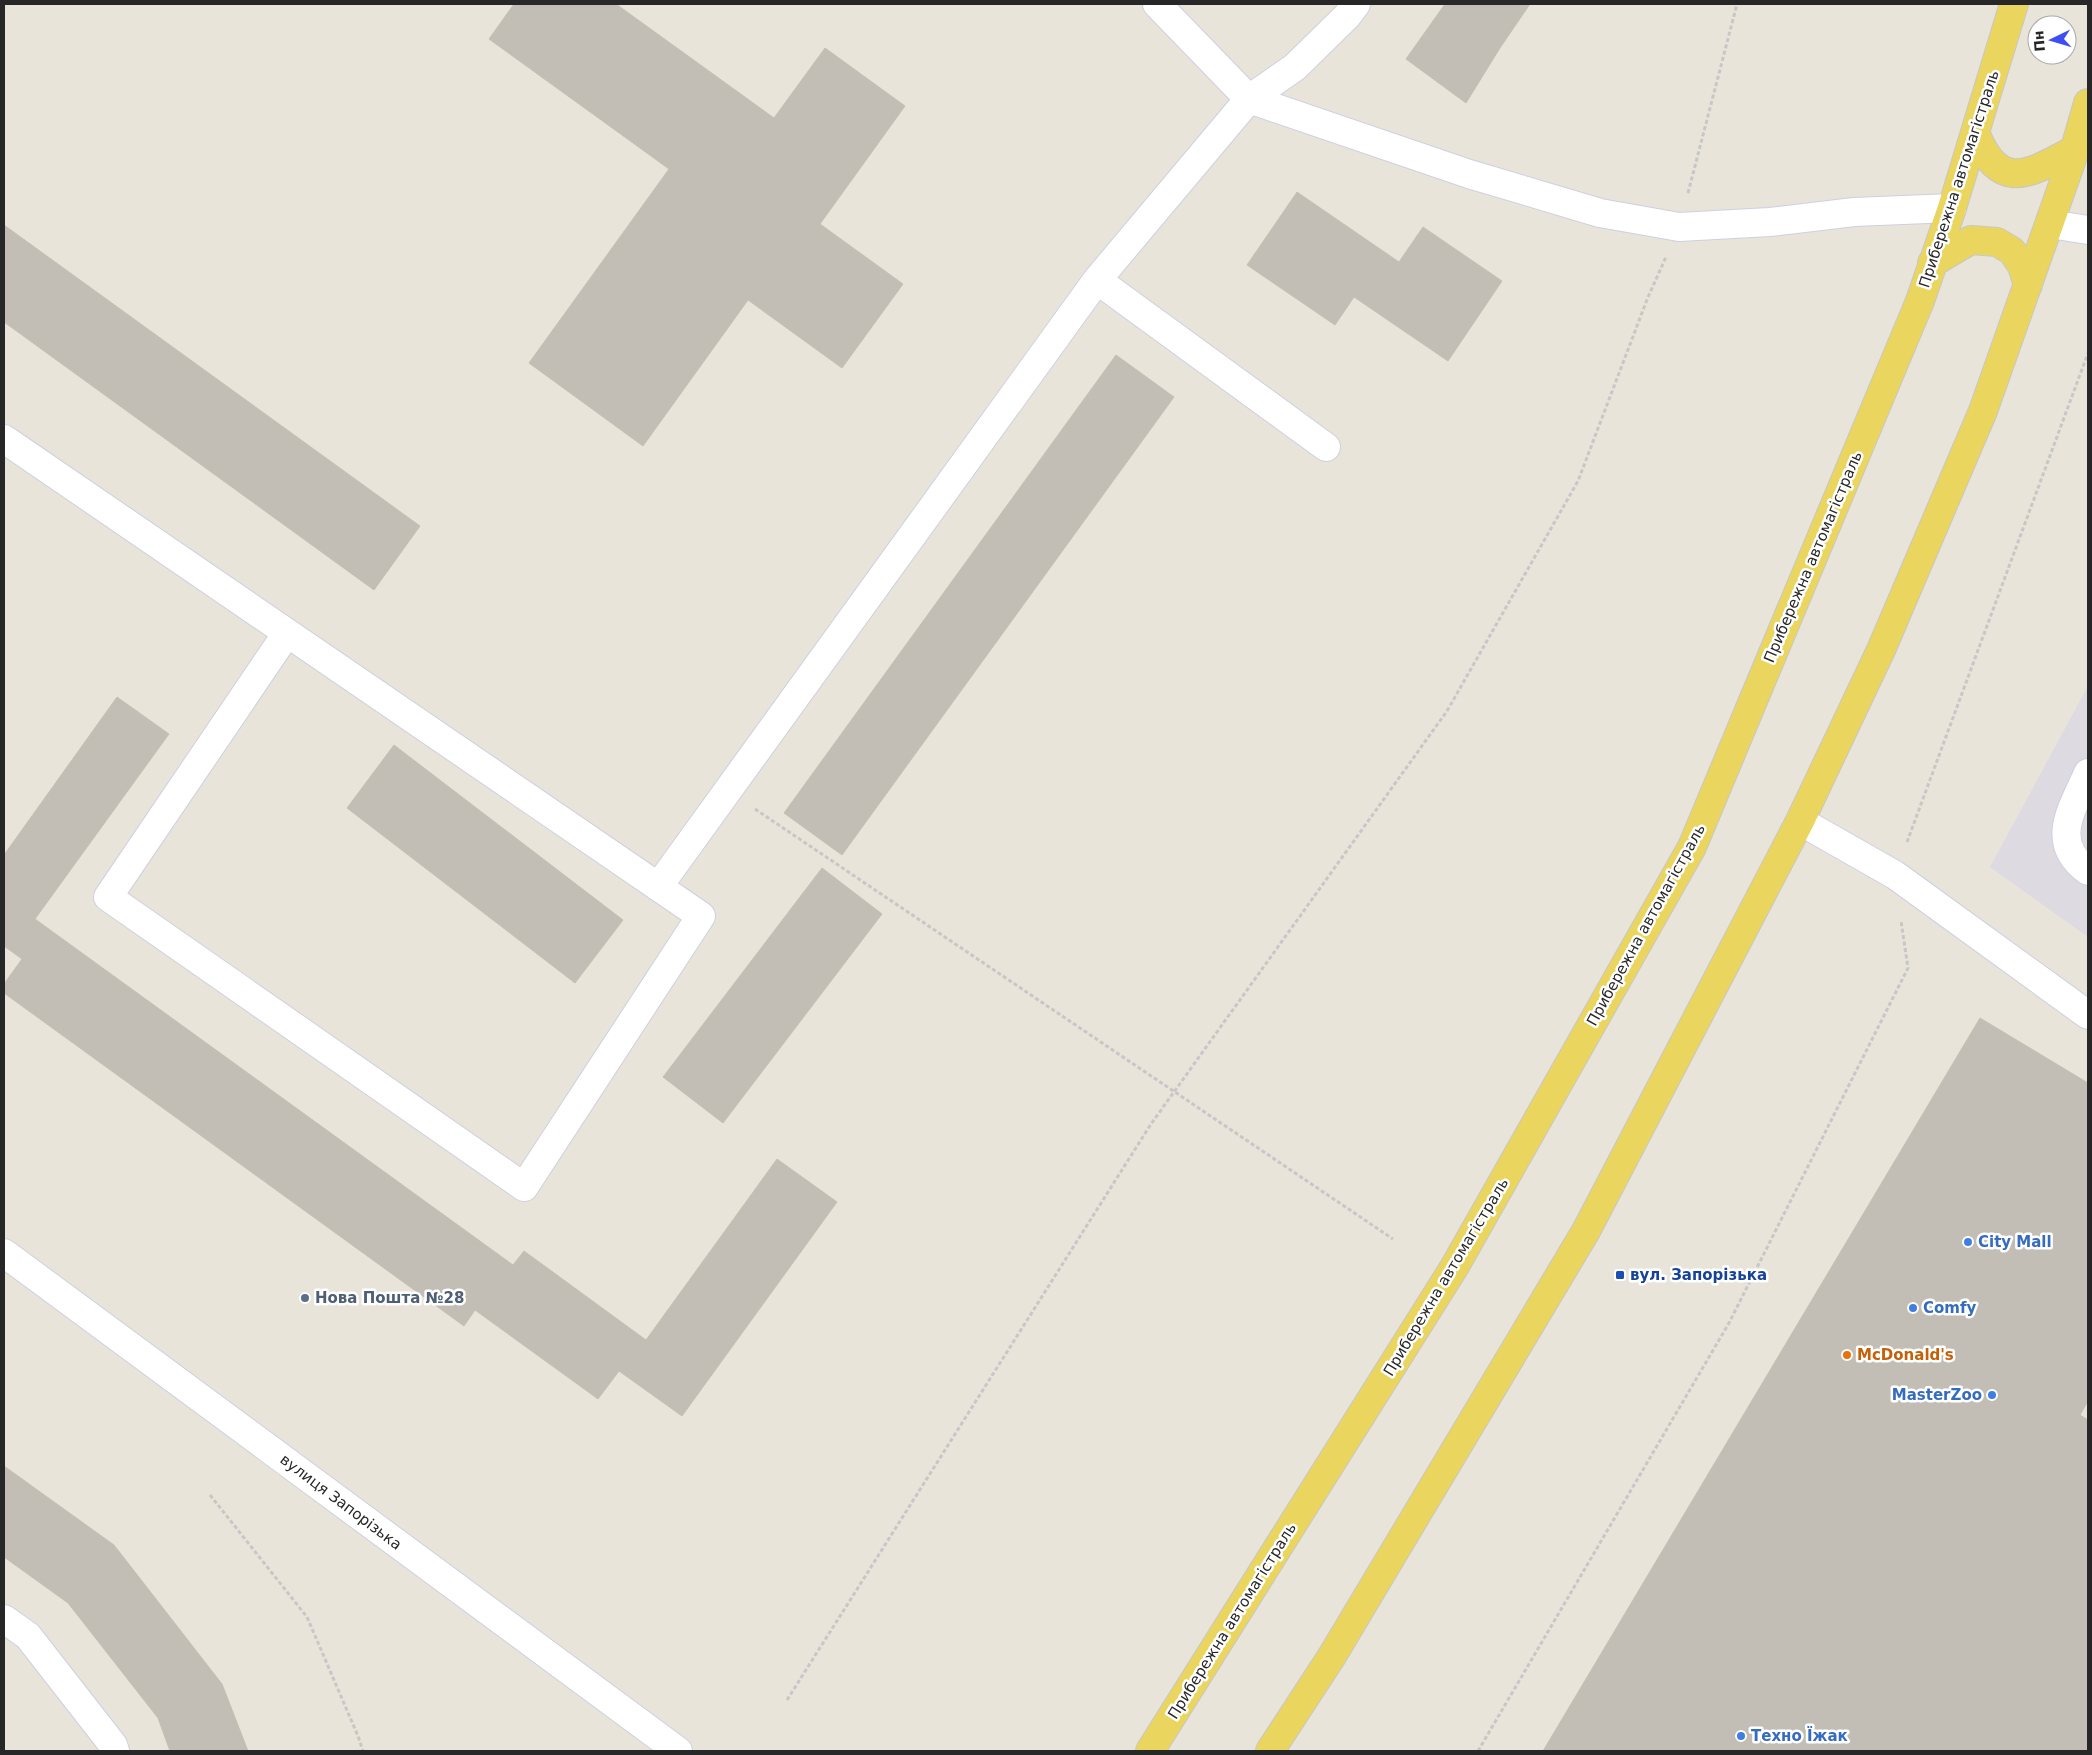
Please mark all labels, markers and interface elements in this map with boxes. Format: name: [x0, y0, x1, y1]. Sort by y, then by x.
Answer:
north arrow: [2027, 15, 2077, 65]
text: Пн: [2030, 30, 2048, 52]
street label: Прибережна автомагістраль: [1915, 68, 2003, 290]
street label: Прибережна автомагістраль: [1760, 449, 1866, 665]
street label: Прибережна автомагістраль: [1583, 821, 1709, 1029]
street label: Прибережна автомагістраль: [1380, 1175, 1512, 1379]
place label: City Mall: [1978, 1233, 2052, 1251]
marker: City Mall: [1962, 1236, 1974, 1248]
place label: вул. Запорізька: [1630, 1266, 1767, 1284]
marker: вул. Запорізька: [1614, 1269, 1626, 1281]
place label: Нова Пошта №28: [315, 1289, 464, 1307]
marker: Нова Пошта №28: [299, 1292, 311, 1304]
place label: Comfy: [1923, 1299, 1976, 1317]
marker: Comfy: [1907, 1302, 1919, 1314]
place label: McDonald's: [1857, 1346, 1954, 1364]
marker: McDonald's: [1841, 1349, 1853, 1361]
place label: MasterZoo: [1892, 1386, 1982, 1404]
marker: MasterZoo: [1986, 1389, 1998, 1401]
street label: вулиця Запорізька: [277, 1450, 405, 1554]
street label: Прибережна автомагістраль: [1164, 1520, 1300, 1722]
place label: Техно Їжак: [1751, 1726, 1848, 1745]
marker: Техно Їжак: [1735, 1730, 1747, 1742]

